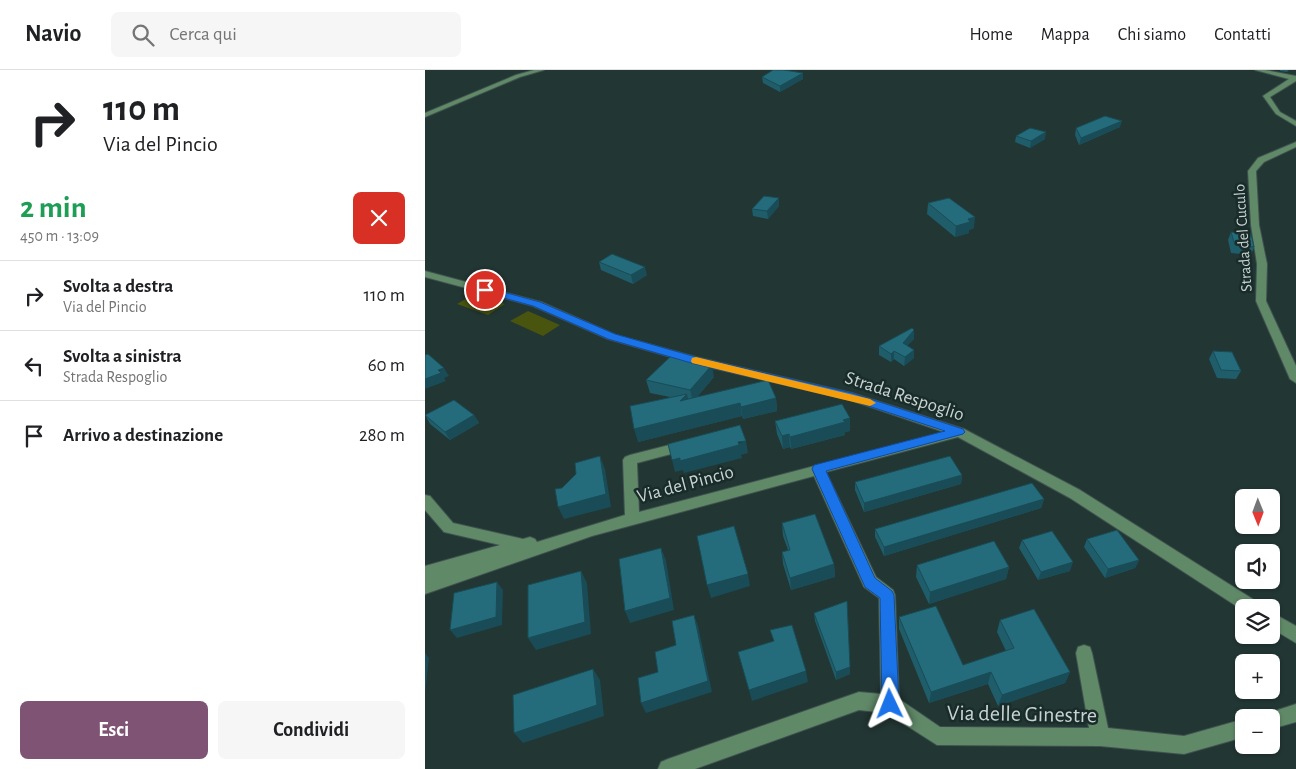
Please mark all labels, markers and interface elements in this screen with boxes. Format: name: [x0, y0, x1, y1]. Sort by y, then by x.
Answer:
search box: [111, 12, 461, 57]
icon: search: [129, 21, 157, 49]
text: Navio: [25, 22, 81, 46]
text: Cerca qui: [169, 25, 237, 44]
text: Home: [969, 26, 1013, 44]
text: Mappa: [1041, 26, 1090, 44]
text: Chi siamo: [1118, 26, 1186, 44]
text: Contatti: [1214, 26, 1271, 44]
icon: right: [20, 90, 85, 155]
text: 110 m: [103, 92, 180, 127]
text: Via del Pincio: [103, 133, 218, 155]
street label: Strada del Cuculo: [1231, 183, 1255, 292]
button: close: [353, 192, 405, 244]
text: 2 min: [20, 193, 87, 223]
text: 450 m · 13:09: [20, 228, 99, 244]
pin: [464, 269, 506, 311]
icon: arrive: [471, 276, 499, 304]
text: Svolta a destra: [63, 277, 173, 296]
icon: right: [20, 282, 48, 310]
text: 110 m: [364, 286, 405, 305]
text: Via del Pincio: [63, 299, 147, 315]
text: Svolta a sinistra: [63, 347, 182, 366]
icon: left: [20, 352, 48, 380]
text: 60 m: [368, 356, 405, 375]
street label: Strada Respoglio: [843, 368, 966, 425]
text: Strada Respoglio: [63, 369, 167, 385]
icon: arrive: [20, 422, 48, 450]
text: Arrivo a destinazione: [63, 426, 223, 445]
text: 280 m: [359, 426, 405, 445]
street label: Via del Pincio: [635, 462, 736, 506]
north arrow: [1235, 489, 1280, 534]
map controls: [1235, 489, 1280, 754]
button: sound: [1235, 544, 1280, 589]
button: layers: [1235, 599, 1280, 644]
button: +: [1235, 654, 1280, 699]
position arrow: [863, 677, 915, 729]
button: Esci: [20, 701, 208, 759]
button: Condividi: [218, 701, 405, 759]
street label: Via delle Ginestre: [947, 702, 1097, 726]
button: −: [1235, 709, 1280, 754]

